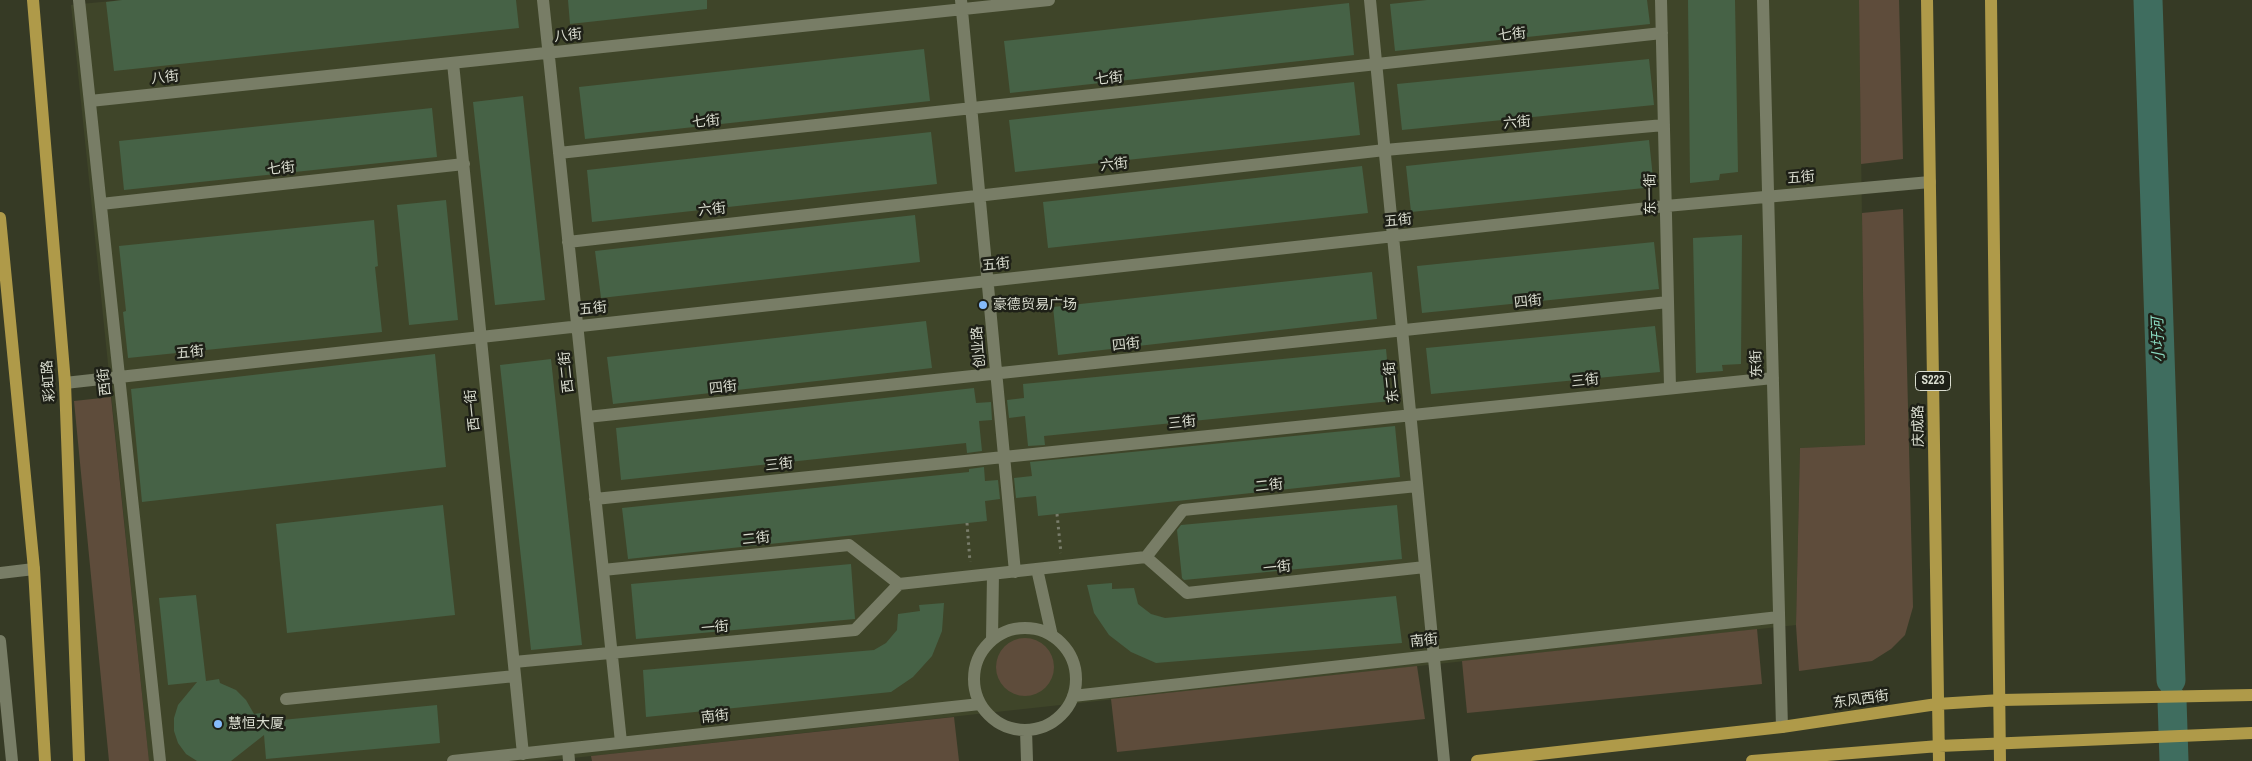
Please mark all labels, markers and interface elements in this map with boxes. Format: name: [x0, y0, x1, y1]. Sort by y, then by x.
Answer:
street label: 七街: [1497, 25, 1527, 45]
street label: 八街: [553, 26, 583, 46]
street label: 八街: [150, 68, 180, 88]
street label: 七街: [1094, 69, 1124, 89]
street label: 七街: [691, 112, 721, 132]
street label: 六街: [1502, 113, 1532, 133]
street label: 六街: [1099, 155, 1129, 175]
street label: 七街: [266, 159, 296, 179]
street label: 五街: [1786, 168, 1816, 188]
street label: 东一街: [1642, 173, 1660, 215]
street label: 六街: [697, 200, 727, 220]
street label: 五街: [1383, 211, 1413, 231]
street label: 五街: [981, 255, 1011, 275]
street label: 四街: [1513, 292, 1543, 312]
place label: 豪德贸易广场: [993, 297, 1077, 313]
street label: 五街: [578, 299, 608, 319]
marker: 豪德贸易广场: [977, 299, 989, 311]
water label: 小圩河: [2149, 317, 2169, 363]
street label: 创业路: [969, 325, 989, 369]
street label: 四街: [1111, 335, 1141, 355]
street label: 五街: [175, 343, 205, 363]
street label: 西二街: [556, 350, 578, 394]
street label: 东街: [1748, 350, 1766, 378]
street label: 彩虹路: [39, 359, 59, 403]
street label: 东二街: [1381, 360, 1403, 404]
street label: 西街: [95, 367, 115, 397]
street label: 三街: [1570, 371, 1600, 391]
road number: S223: [1916, 372, 1950, 391]
street label: 四街: [708, 378, 738, 398]
street label: 西一街: [462, 388, 484, 432]
street label: 庆成路: [1910, 405, 1928, 447]
street label: 三街: [1167, 413, 1197, 433]
street label: 三街: [764, 455, 794, 475]
street label: 二街: [1254, 476, 1284, 496]
street label: 二街: [741, 529, 771, 549]
street label: 一街: [1262, 558, 1292, 578]
street label: 一街: [700, 618, 730, 638]
street label: 南街: [1409, 631, 1439, 651]
street label: 东风西街: [1832, 688, 1890, 712]
street label: 南街: [700, 707, 730, 727]
place label: 慧恒大厦: [228, 716, 284, 732]
marker: 慧恒大厦: [212, 718, 224, 730]

